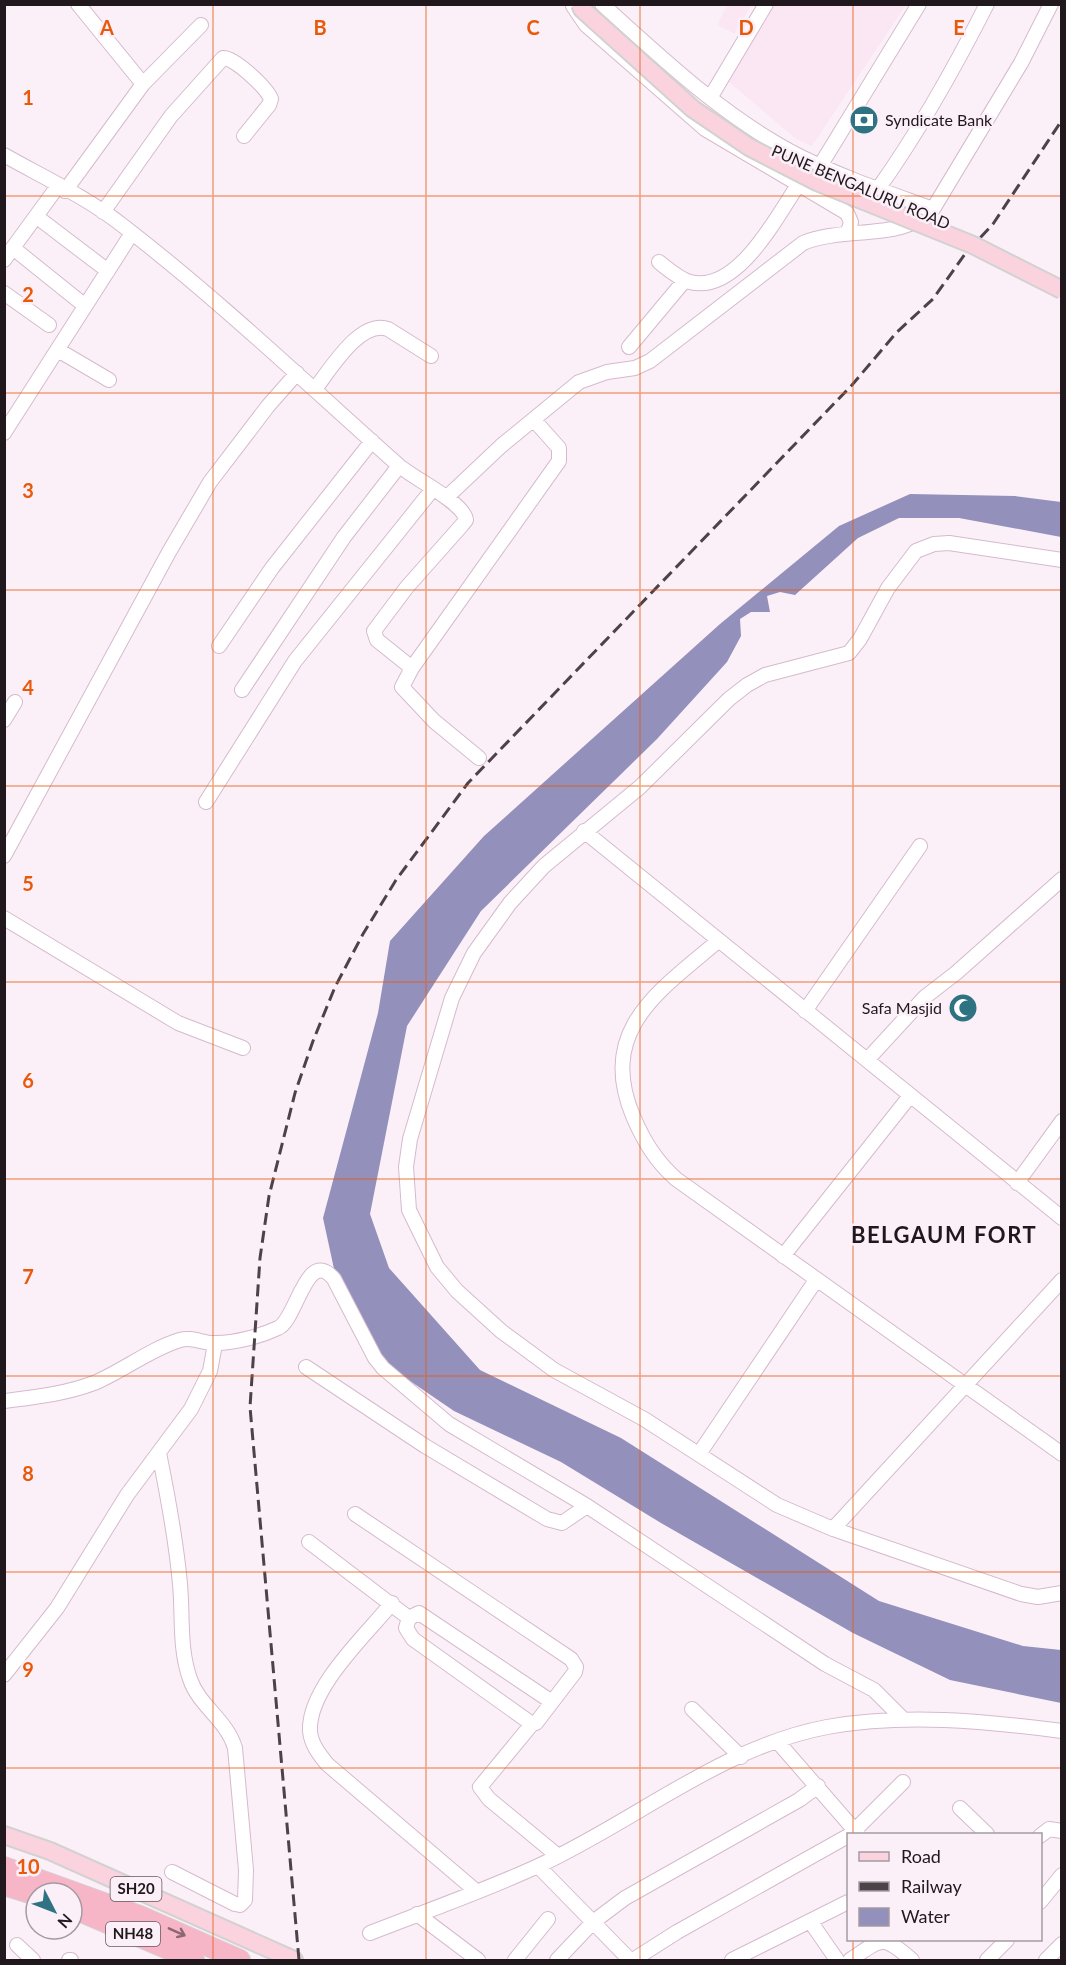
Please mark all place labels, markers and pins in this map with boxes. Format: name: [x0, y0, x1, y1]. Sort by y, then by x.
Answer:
bank icon: Syndicate Bank: [848, 104, 880, 136]
place label: Syndicate Bank: [885, 110, 993, 129]
mosque icon: Safa Masjid: [947, 992, 979, 1024]
place label: Safa Masjid: [862, 998, 942, 1017]

